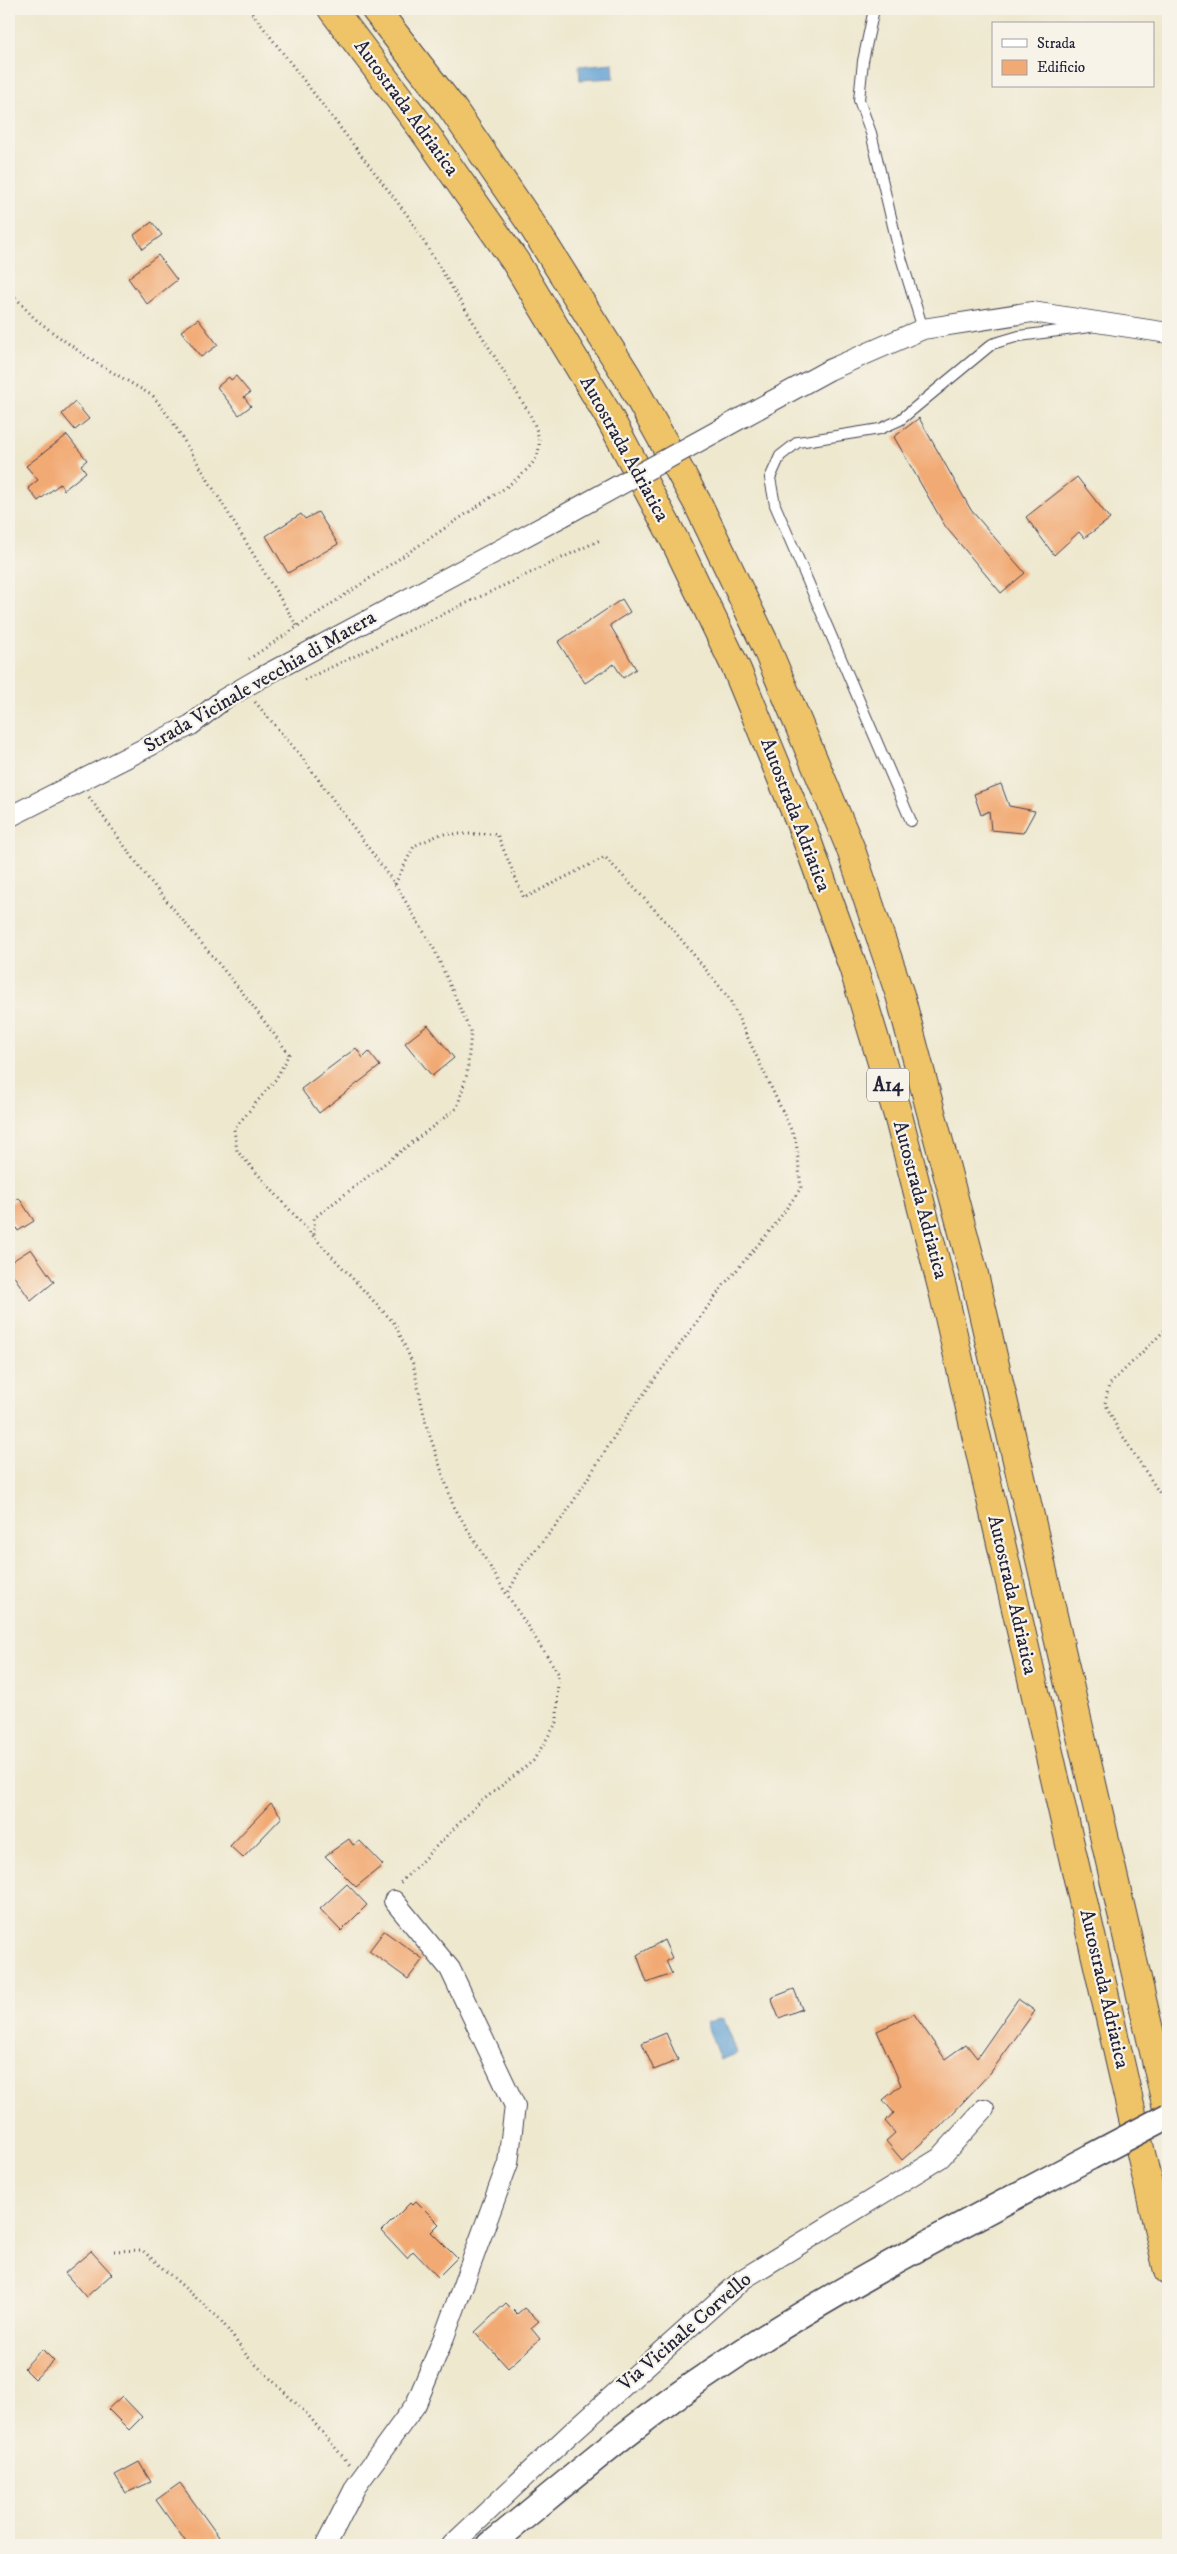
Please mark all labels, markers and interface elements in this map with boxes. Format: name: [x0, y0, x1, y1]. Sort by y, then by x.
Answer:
legend: [992, 22, 1154, 88]
text: Strada: [1037, 34, 1076, 53]
street label: Autostrada Adriatica: [348, 35, 464, 182]
text: Edificio: [1037, 58, 1085, 77]
street label: Autostrada Adriatica: [574, 372, 675, 527]
street label: Strada Vicinale vecchia di Matera: [139, 605, 381, 759]
street label: Autostrada Adriatica: [754, 735, 836, 896]
road number: A14: [867, 1068, 909, 1102]
street label: Autostrada Adriatica: [887, 1118, 953, 1282]
street label: Autostrada Adriatica: [982, 1513, 1043, 1678]
street label: Autostrada Adriatica: [1074, 1907, 1135, 2072]
street label: Via Vicinale Corvello: [612, 2267, 757, 2397]

